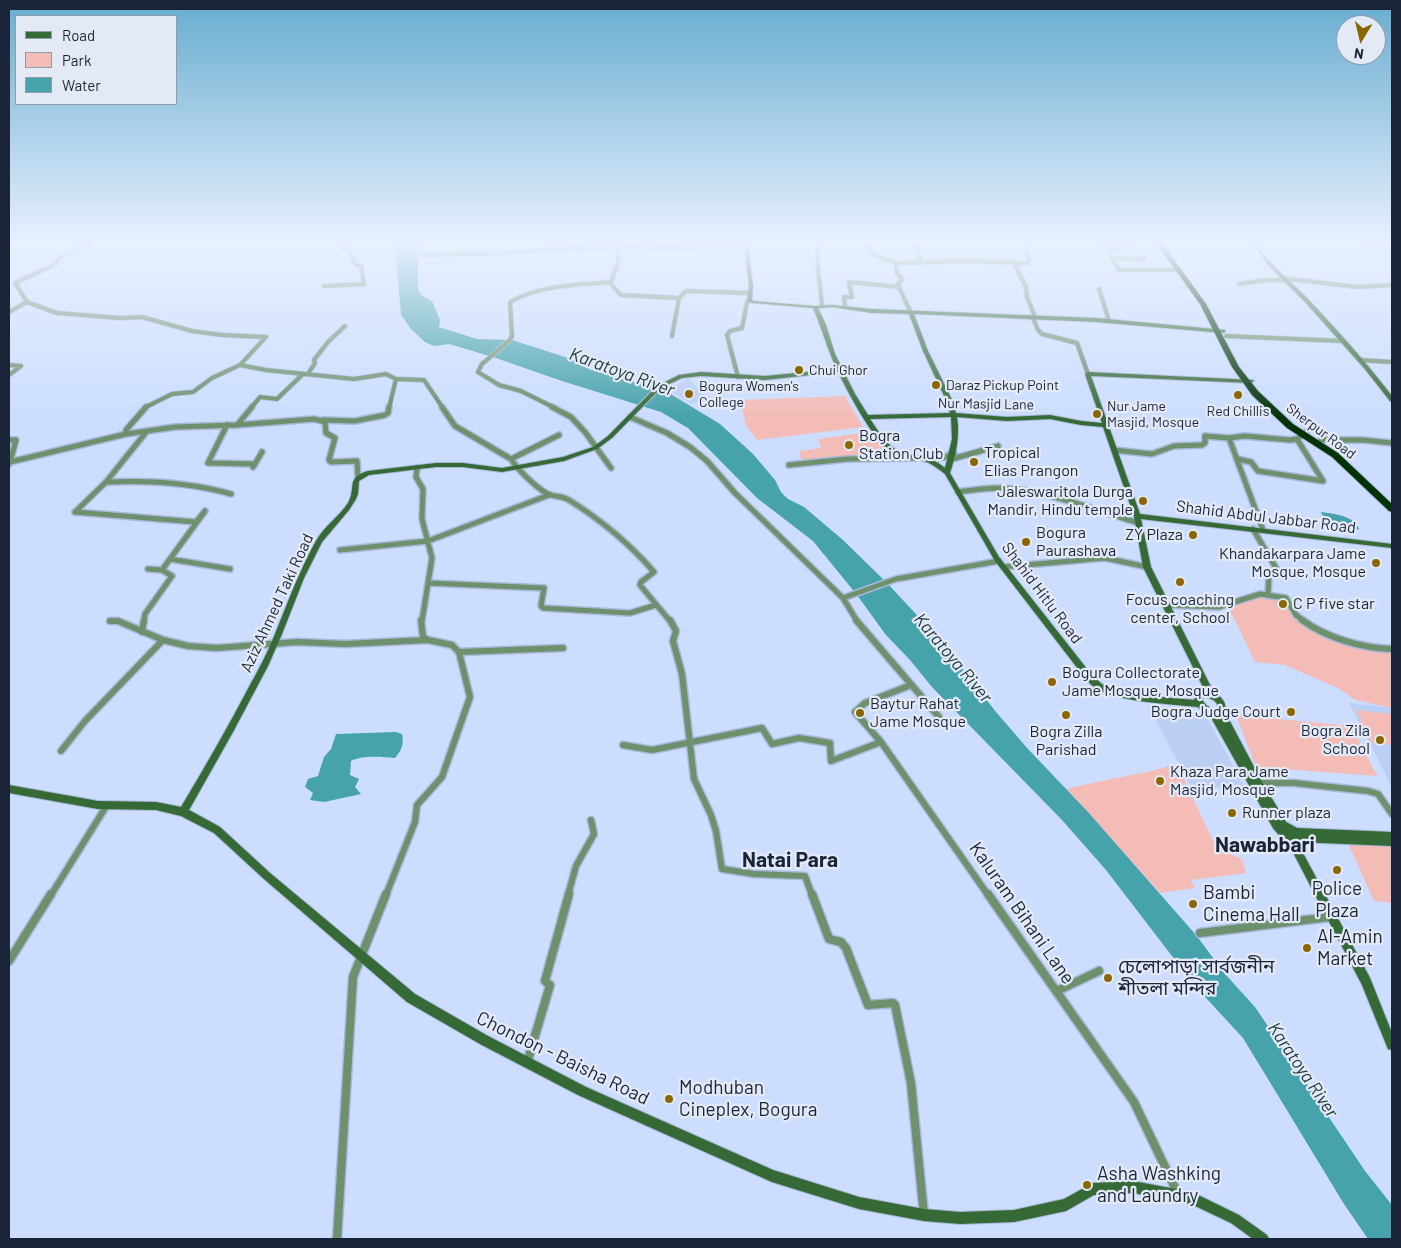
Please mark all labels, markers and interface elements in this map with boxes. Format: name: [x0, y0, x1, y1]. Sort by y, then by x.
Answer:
legend: [15, 15, 178, 105]
north arrow: [1336, 15, 1386, 65]
text: Road: [62, 26, 95, 44]
text: N: [1353, 45, 1365, 63]
text: Park: [62, 51, 91, 69]
text: Water: [62, 76, 101, 94]
water label: Karatoya River: [566, 343, 678, 401]
place label: Chui Ghor: [809, 362, 868, 378]
marker: Chui Ghor: [793, 364, 805, 376]
place label: Daraz Pickup Point: [946, 377, 1059, 393]
place label: Bogura Women's College: [699, 378, 799, 411]
marker: Daraz Pickup Point: [930, 379, 942, 391]
marker: Bogura Women's College: [683, 388, 695, 400]
marker: Red Chillis: [1232, 389, 1244, 401]
street label: Nur Masjid Lane: [938, 395, 1034, 413]
place label: Nur Jame Masjid, Mosque: [1107, 398, 1199, 431]
street label: Sherpur Road: [1283, 400, 1359, 462]
place label: Red Chillis: [1207, 403, 1269, 419]
marker: Nur Jame Masjid, Mosque: [1091, 408, 1103, 420]
place label: Bogra Station Club: [859, 426, 943, 464]
marker: Bogra Station Club: [843, 439, 855, 451]
place label: Tropical Elias Prangon: [984, 443, 1078, 481]
marker: Tropical Elias Prangon: [968, 456, 980, 468]
place label: Jaleswaritola Durga Mandir, Hindu temple: [987, 482, 1133, 520]
marker: Jaleswaritola Durga Mandir, Hindu temple: [1137, 495, 1149, 507]
street label: Shahid Abdul Jabbar Road: [1175, 496, 1357, 538]
place label: Bogura Paurashava: [1036, 523, 1116, 561]
place label: ZY Plaza: [1125, 525, 1183, 545]
marker: ZY Plaza: [1187, 529, 1199, 541]
street label: Aziz Ahmed Taki Road: [236, 531, 318, 675]
marker: Bogura Paurashava: [1020, 536, 1032, 548]
street label: Shahid Hitlu Road: [998, 539, 1086, 647]
place label: Khandakarpara Jame Mosque, Mosque: [1219, 544, 1366, 582]
marker: Khandakarpara Jame Mosque, Mosque: [1370, 557, 1382, 569]
marker: Focus coaching center, School: [1174, 576, 1186, 588]
place label: Focus coaching center, School: [1126, 590, 1234, 628]
place label: C P five star: [1293, 594, 1375, 614]
marker: C P five star: [1277, 598, 1289, 610]
water label: Karatoya River: [909, 609, 997, 707]
place label: Bogura Collectorate Jame Mosque, Mosque: [1062, 663, 1219, 701]
marker: Bogura Collectorate Jame Mosque, Mosque: [1046, 676, 1058, 688]
place label: Baytur Rahat Jame Mosque: [870, 694, 966, 732]
place label: Bogra Judge Court: [1151, 702, 1281, 722]
marker: Bogra Judge Court: [1285, 706, 1297, 718]
marker: Baytur Rahat Jame Mosque: [854, 707, 866, 719]
marker: Bogra Zilla Parishad: [1060, 709, 1072, 721]
place label: Bogra Zila School: [1301, 721, 1370, 759]
place label: Bogra Zilla Parishad: [1030, 722, 1102, 760]
marker: Bogra Zila School: [1374, 734, 1386, 746]
place label: Khaza Para Jame Masjid, Mosque: [1170, 762, 1289, 800]
marker: Khaza Para Jame Masjid, Mosque: [1154, 775, 1166, 787]
place label: Runner plaza: [1242, 803, 1331, 823]
marker: Runner plaza: [1226, 807, 1238, 819]
district label: Nawabbari: [1215, 832, 1315, 858]
street label: Kaluram Bihani Lane: [964, 838, 1080, 988]
district label: Natai Para: [742, 847, 838, 873]
marker: Police Plaza: [1331, 864, 1343, 876]
place label: Police Plaza: [1312, 878, 1362, 922]
place label: Bambi Cinema Hall: [1203, 882, 1300, 926]
marker: Bambi Cinema Hall: [1187, 898, 1199, 910]
place label: Al-Amin Market: [1317, 926, 1383, 970]
marker: Al-Amin Market: [1301, 942, 1313, 954]
place label: চেলোপাড়া সার্বজনীন শীতলা মন্দির: [1118, 956, 1274, 1000]
marker: চেলোপাড়া সার্বজনীন শীতলা মন্দির: [1102, 972, 1114, 984]
street label: Chondon - Baisha Road: [473, 1006, 653, 1110]
water label: Karatoya River: [1263, 1018, 1343, 1122]
place label: Modhuban Cineplex, Bogura: [679, 1077, 817, 1121]
marker: Modhuban Cineplex, Bogura: [663, 1093, 675, 1105]
place label: Asha Washking and Laundry: [1097, 1163, 1221, 1207]
marker: Asha Washking and Laundry: [1081, 1179, 1093, 1191]

